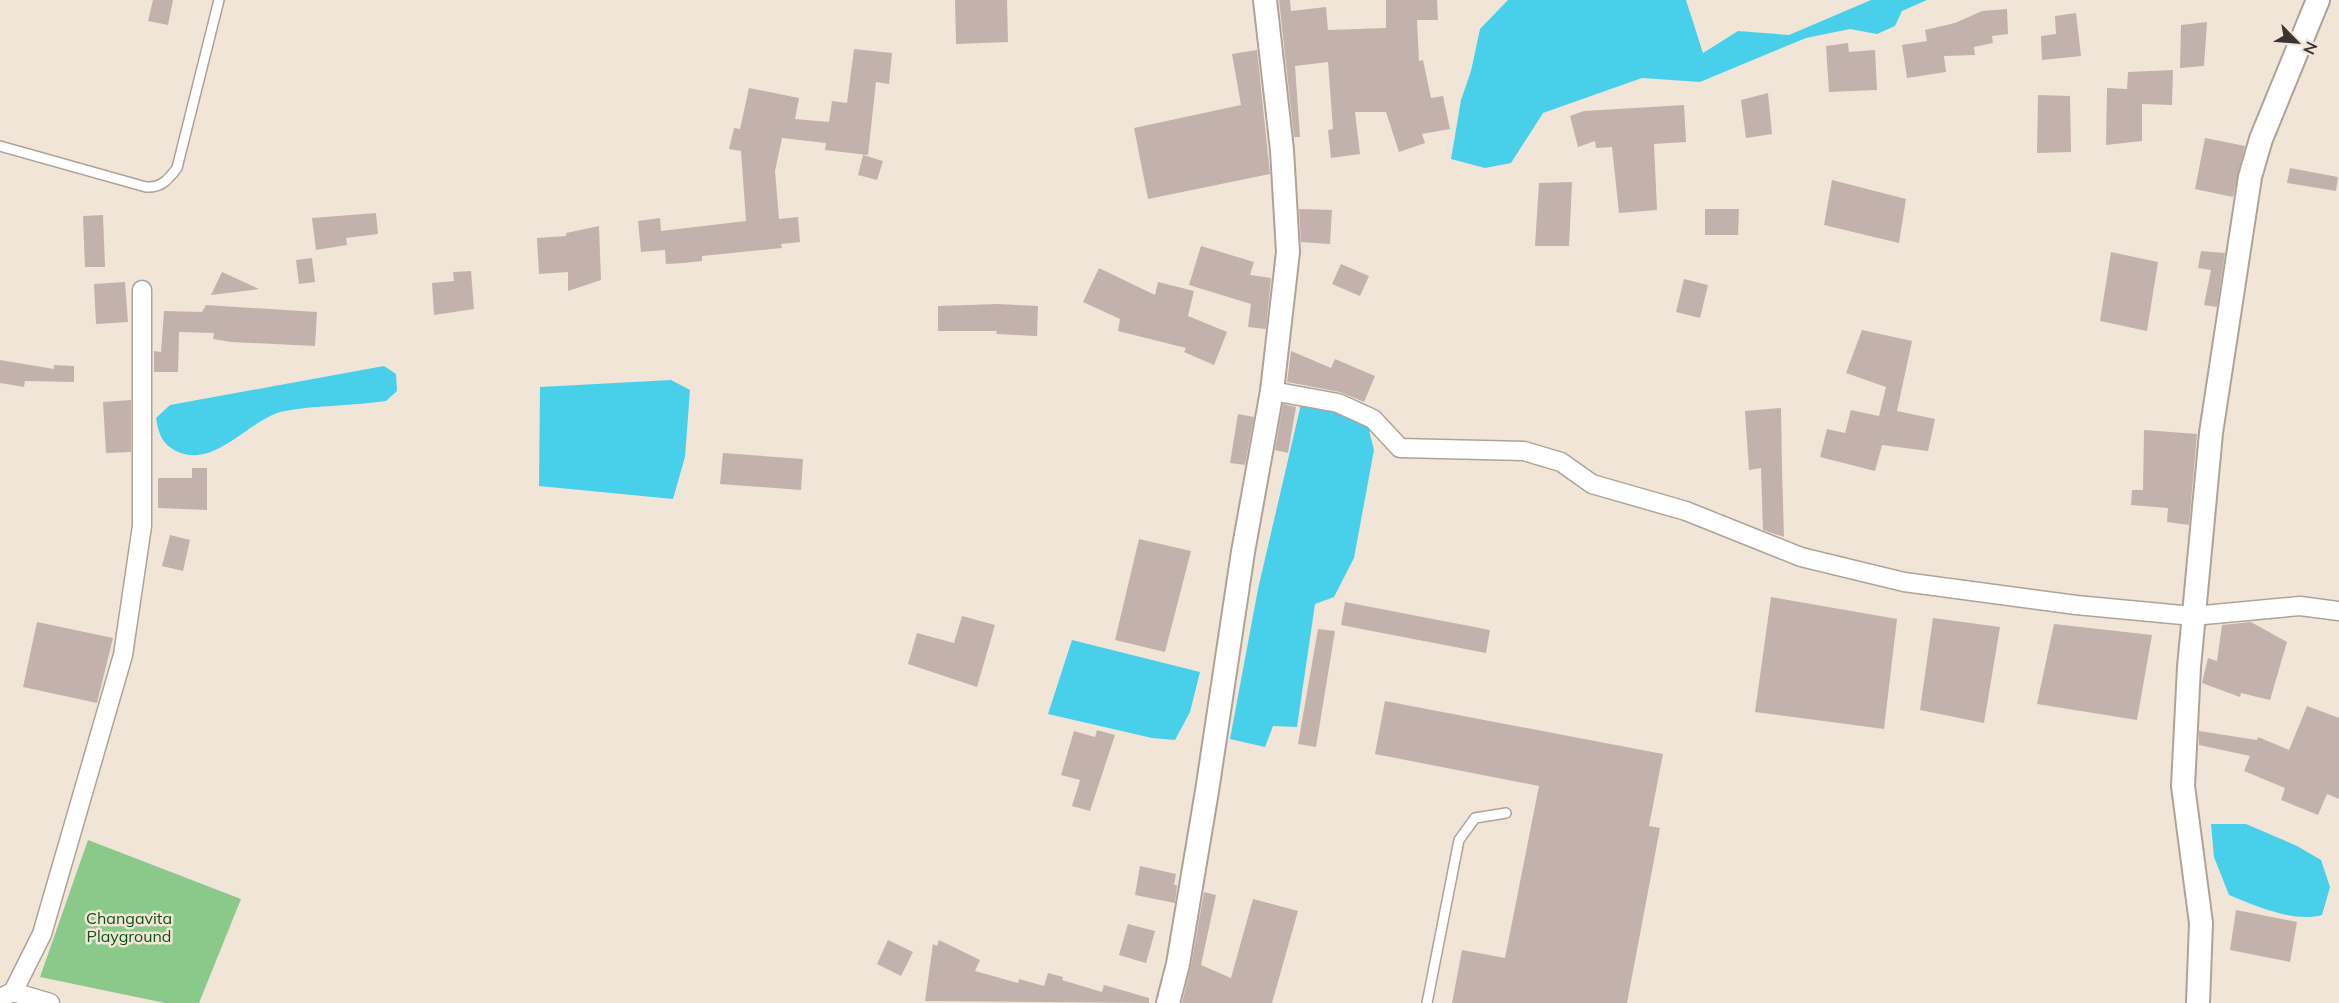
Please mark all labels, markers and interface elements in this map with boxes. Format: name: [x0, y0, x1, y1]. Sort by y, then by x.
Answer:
north arrow: [2267, 12, 2327, 72]
text: N: [2299, 39, 2322, 58]
park label: Changavita Playground: [86, 908, 172, 946]

